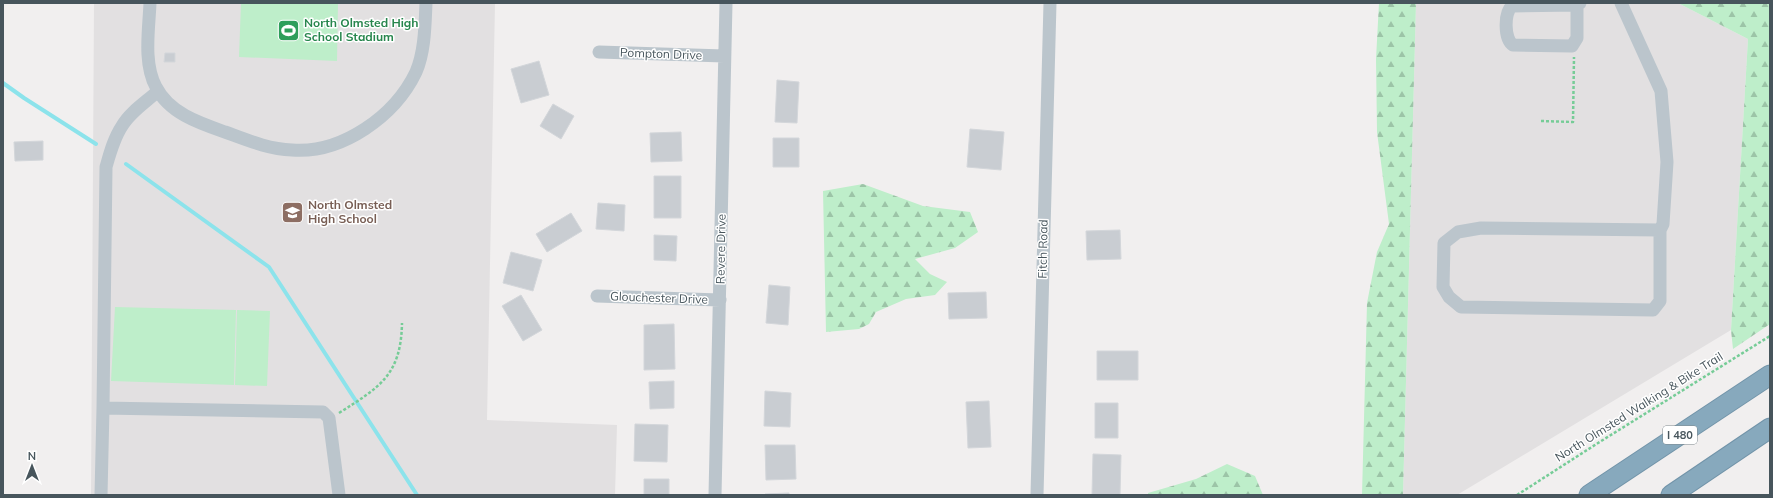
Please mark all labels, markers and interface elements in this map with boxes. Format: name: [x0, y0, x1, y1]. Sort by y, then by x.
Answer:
place label: North Olmsted High School Stadium: [304, 15, 419, 44]
sports icon: North Olmsted High School Stadium: [276, 17, 302, 43]
street label: Pompton Drive: [620, 45, 702, 62]
place label: North Olmsted High School: [308, 197, 392, 226]
school or university icon: North Olmsted High School: [279, 199, 305, 225]
street label: Revere Drive: [712, 214, 729, 284]
street label: Fitch Road: [1034, 219, 1051, 279]
street label: Glouchester Drive: [610, 288, 708, 307]
street label: North Olmsted Walking & Bike Trail: [1552, 349, 1725, 465]
road number: I 480: [1663, 426, 1697, 444]
north arrow: [12, 446, 52, 486]
text: N: [28, 449, 36, 463]

